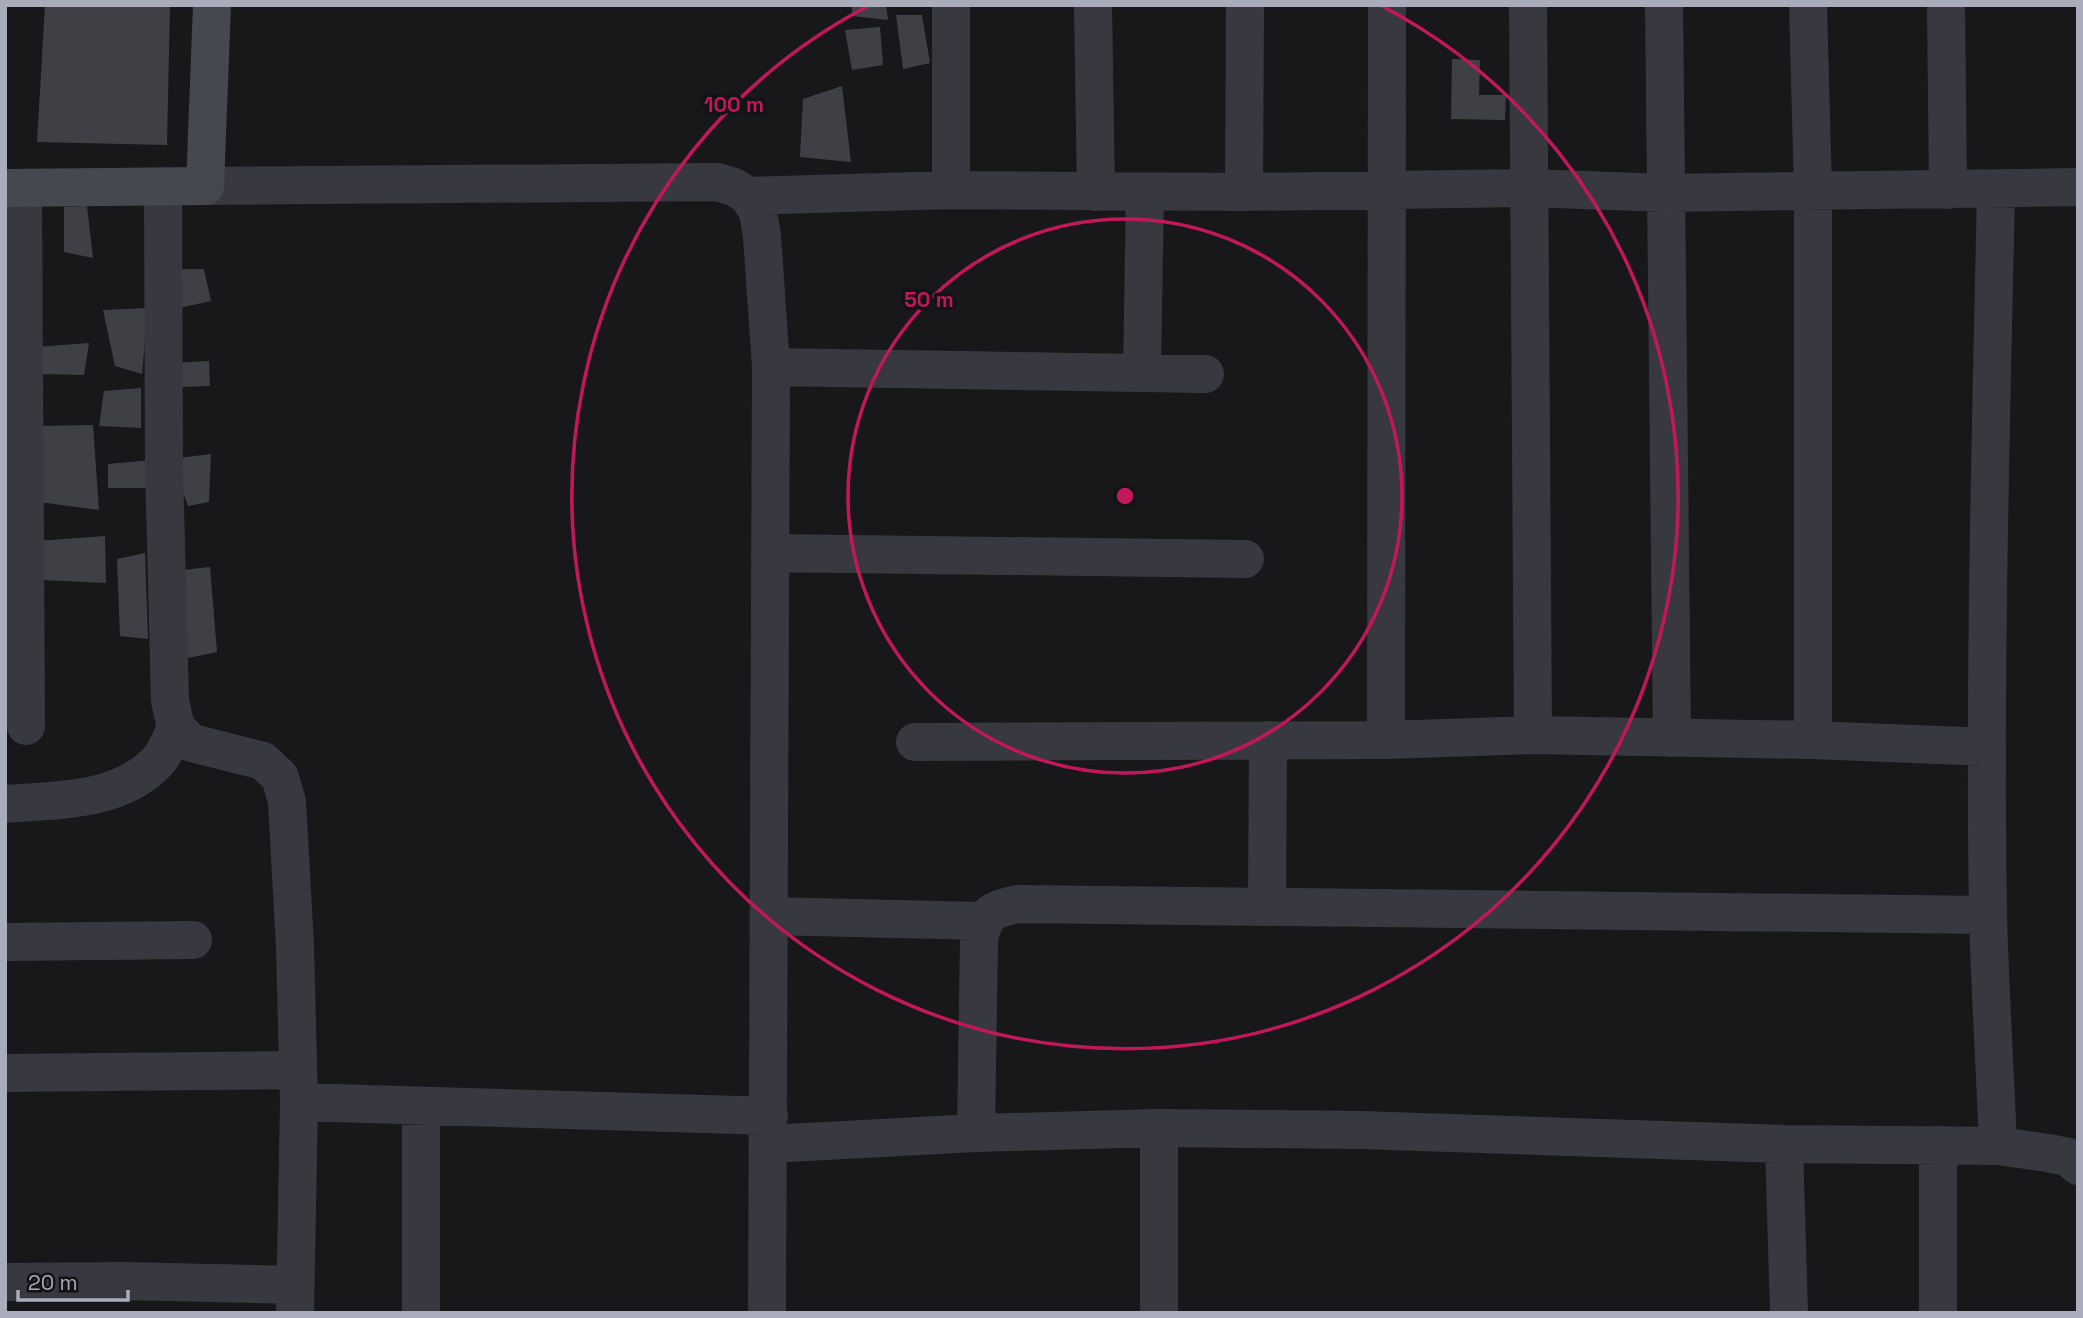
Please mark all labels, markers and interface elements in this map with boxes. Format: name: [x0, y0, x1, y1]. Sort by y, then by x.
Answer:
text: 100 m: [704, 91, 764, 118]
text: 50 m: [904, 286, 954, 313]
centre of rings: [1113, 484, 1137, 508]
scale bar: [18, 1258, 128, 1302]
text: 20 m: [28, 1269, 78, 1296]

